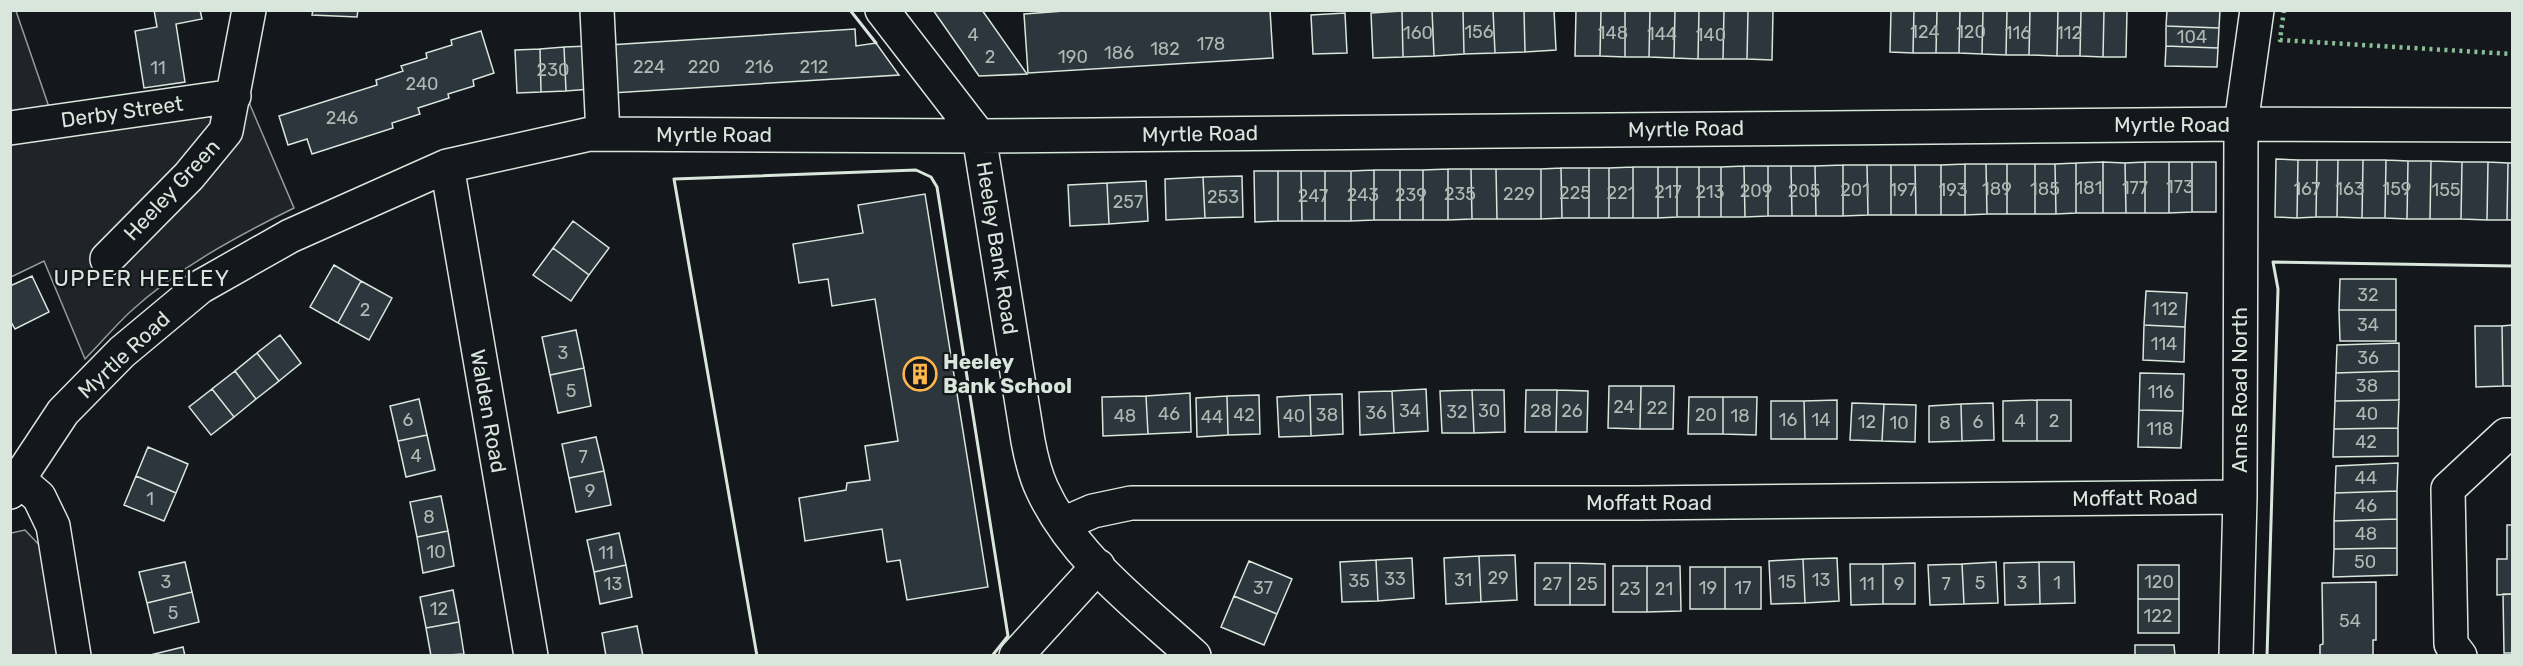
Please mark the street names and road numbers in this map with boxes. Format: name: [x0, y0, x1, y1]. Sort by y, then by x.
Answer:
street label: Derby Street: [59, 91, 185, 132]
street label: Myrtle Road: [2114, 112, 2230, 137]
street label: Myrtle Road: [1628, 115, 1744, 142]
street label: Myrtle Road: [1142, 120, 1258, 147]
street label: Myrtle Road: [656, 122, 772, 147]
street label: Heeley Green: [118, 134, 225, 246]
street label: Heeley Bank Road: [971, 160, 1024, 336]
street label: Myrtle Road: [73, 306, 175, 403]
street label: Anns Road North: [2227, 307, 2252, 473]
street label: Walden Road: [465, 347, 512, 475]
street label: Moffatt Road: [2072, 484, 2198, 511]
street label: Moffatt Road: [1586, 490, 1712, 515]

